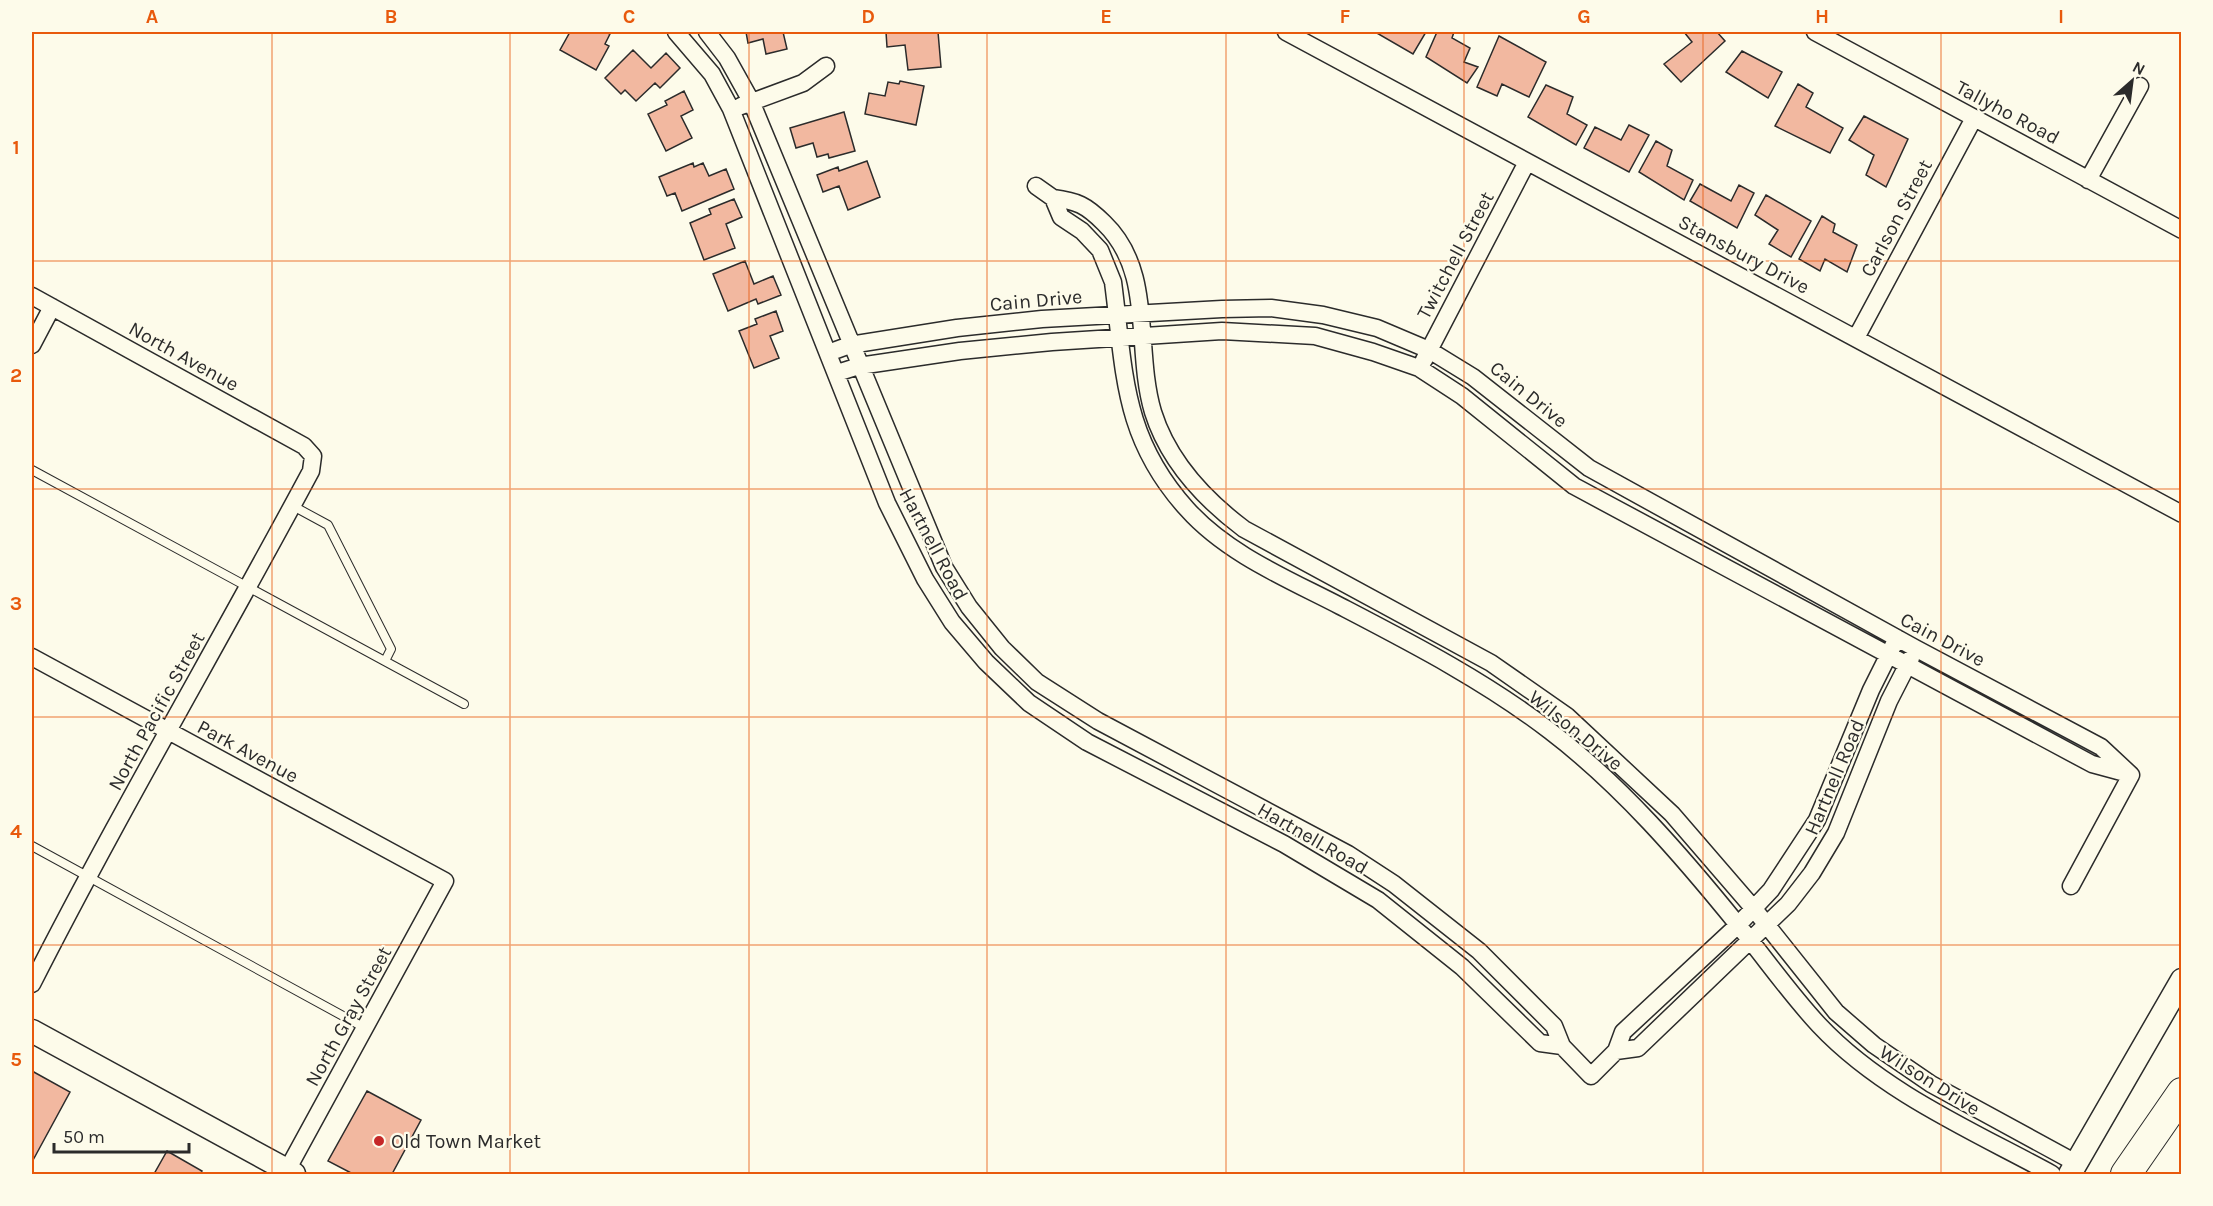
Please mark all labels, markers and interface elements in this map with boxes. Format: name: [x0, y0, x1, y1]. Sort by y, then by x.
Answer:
text: A: [146, 5, 159, 28]
text: B: [385, 5, 397, 28]
text: C: [623, 5, 635, 28]
text: D: [861, 5, 875, 28]
text: E: [1100, 5, 1112, 28]
text: F: [1340, 5, 1351, 28]
text: G: [1577, 5, 1591, 28]
text: H: [1815, 5, 1829, 28]
text: I: [2058, 5, 2064, 28]
north arrow: [2102, 51, 2162, 111]
text: N: [2129, 57, 2148, 79]
street label: Tallyho Road: [1952, 76, 2063, 149]
text: 1: [12, 136, 20, 159]
street label: Carlson Street: [1856, 155, 1937, 281]
street label: Twitchell Street: [1412, 187, 1499, 323]
street label: Stansbury Drive: [1674, 210, 1813, 299]
street label: Cain Drive: [989, 285, 1083, 316]
street label: North Avenue: [125, 317, 243, 396]
street label: Cain Drive: [1485, 356, 1572, 433]
text: 2: [10, 364, 22, 387]
street label: Hartnell Road: [894, 484, 973, 604]
text: 3: [10, 592, 22, 615]
street label: Cain Drive: [1896, 608, 1989, 671]
street label: North Pacific Street: [103, 628, 210, 794]
street label: Wilson Drive: [1524, 685, 1627, 775]
street label: Park Avenue: [193, 715, 302, 788]
street label: Hartnell Road: [1800, 716, 1869, 839]
street label: Hartnell Road: [1254, 798, 1372, 879]
text: 4: [10, 820, 22, 843]
street label: North Gray Street: [300, 942, 397, 1090]
street label: Wilson Drive: [1875, 1040, 1984, 1120]
text: 5: [10, 1048, 22, 1071]
scale bar: [54, 1116, 189, 1154]
text: 50 m: [63, 1126, 105, 1148]
place label: Old Town Market: [391, 1130, 541, 1153]
marker: Old Town Market: [372, 1134, 386, 1148]

